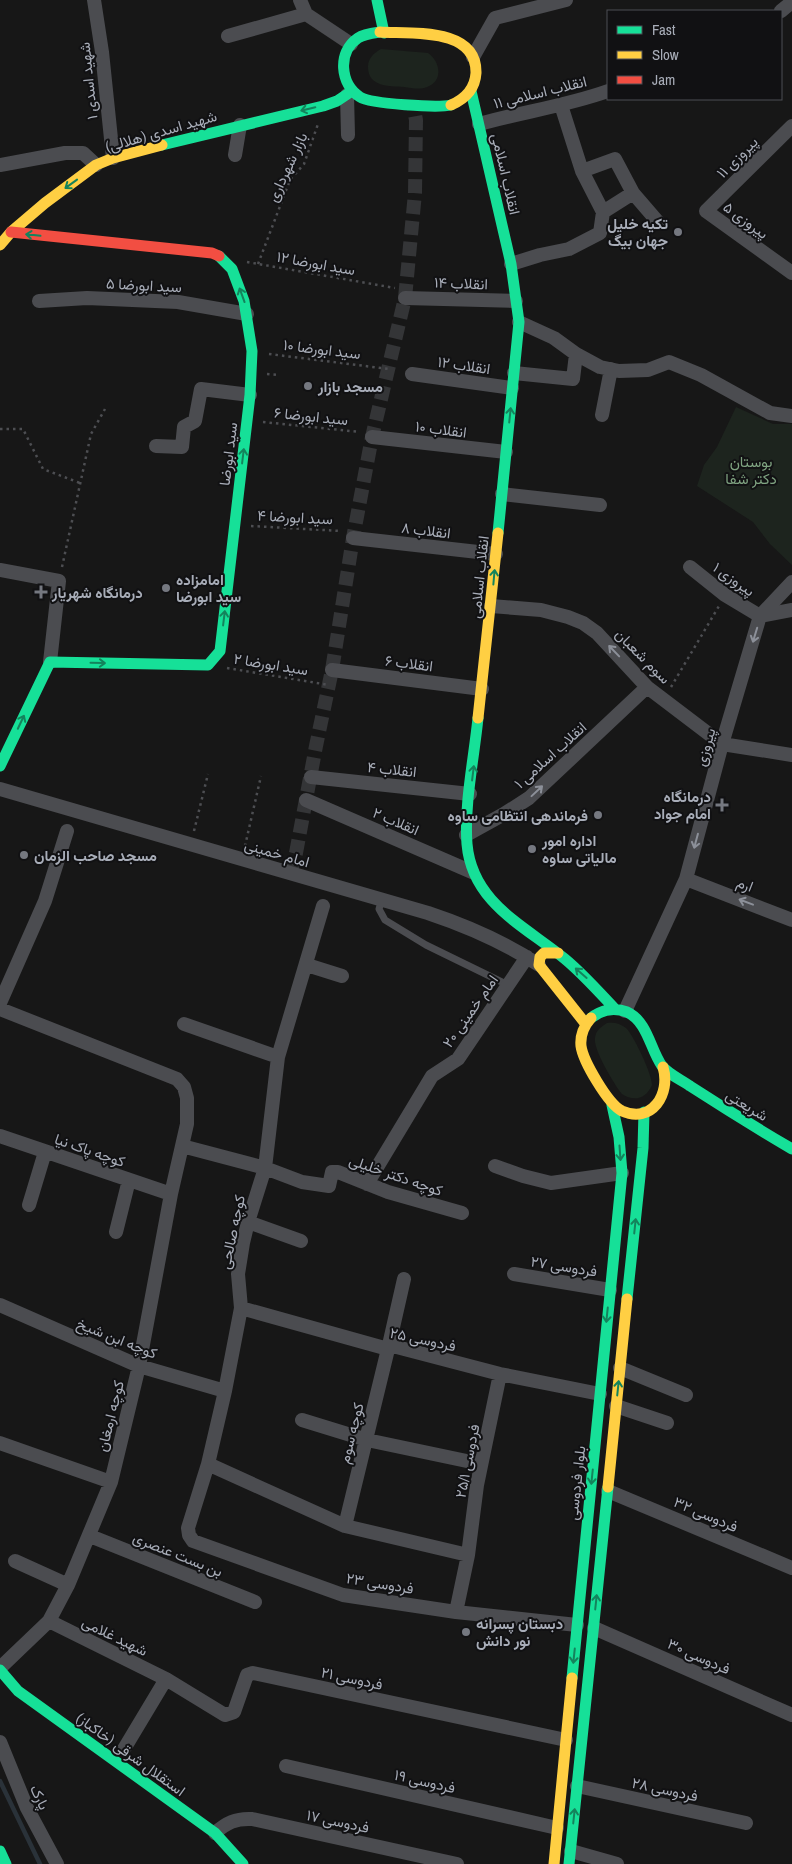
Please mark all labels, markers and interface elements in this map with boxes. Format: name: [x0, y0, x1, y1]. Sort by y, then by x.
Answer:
legend: [607, 10, 782, 100]
text: Fast: [652, 19, 676, 40]
street label: شهید اسدی ۱: [73, 41, 103, 121]
text: Slow: [652, 44, 679, 65]
text: Jam: [652, 69, 675, 90]
street label: انقلاب اسلامی ۱۱: [491, 70, 589, 114]
street label: شهید اسدی (هلالی): [103, 105, 219, 157]
one-way arrow: [300, 105, 316, 114]
street label: بازار شهرداری: [262, 129, 312, 205]
street label: انقلاب اسلامی: [486, 131, 526, 217]
street label: پیروزی ۱۱: [711, 131, 763, 183]
one-way arrow: [65, 178, 78, 189]
street label: پیروزی ۵: [719, 196, 773, 244]
place label: تکیه خلیل جهان بیگ: [607, 213, 668, 251]
marker: تکیه خلیل جهان بیگ: [672, 226, 684, 238]
one-way arrow: [26, 230, 42, 239]
street label: سید ابورضا ۱۲: [275, 246, 357, 280]
street label: انقلاب ۱۴: [434, 272, 488, 294]
street label: سید ابورضا ۵: [106, 273, 183, 297]
one-way arrow: [237, 288, 246, 303]
street label: سید ابورضا ۱۰: [282, 334, 362, 364]
street label: انقلاب ۱۲: [436, 351, 492, 379]
place label: مسجد بازار: [317, 376, 383, 397]
marker: مسجد بازار: [302, 380, 314, 392]
street label: سید ابورضا ۶: [273, 402, 349, 430]
one-way arrow: [505, 407, 515, 423]
street label: انقلاب ۱۰: [414, 415, 468, 443]
street label: سید ابورضا: [214, 421, 242, 487]
one-way arrow: [238, 448, 248, 464]
park label: بوستان دکتر شفا: [725, 451, 777, 489]
street label: سید ابورضا ۴: [257, 505, 333, 529]
street label: انقلاب ۸: [400, 517, 452, 543]
street label: انقلاب اسلامی: [464, 535, 494, 619]
street label: پیروزی ۱: [709, 557, 759, 601]
place label: امامزاده سید ابورضا: [176, 569, 241, 607]
one-way arrow: [489, 569, 499, 585]
place label: درمانگاه شهریار: [51, 582, 143, 603]
marker: امامزاده سید ابورضا: [160, 582, 172, 594]
marker: درمانگاه شهریار: [34, 585, 48, 599]
one-way arrow: [219, 610, 229, 626]
street label: سوم شعبان: [611, 624, 675, 688]
one-way arrow: [749, 627, 759, 643]
one-way arrow: [608, 645, 621, 657]
street label: سید ابورضا ۲: [232, 648, 310, 680]
street label: انقلاب ۶: [384, 650, 434, 676]
one-way arrow: [90, 658, 106, 668]
one-way arrow: [17, 715, 26, 730]
street label: انقلاب اسلامی ۱: [509, 717, 591, 793]
street label: پیروزی: [690, 725, 720, 769]
street label: انقلاب ۴: [366, 756, 418, 782]
one-way arrow: [468, 765, 478, 781]
one-way arrow: [531, 785, 543, 797]
place label: درمانگاه امام جواد: [654, 786, 711, 824]
marker: درمانگاه امام جواد: [715, 798, 729, 812]
street label: انقلاب ۲: [370, 802, 422, 840]
place label: فرماندهی انتظامی ساوه: [448, 805, 588, 826]
marker: فرماندهی انتظامی ساوه: [592, 809, 604, 821]
place label: اداره امور مالیاتی ساوه: [541, 830, 617, 868]
one-way arrow: [691, 833, 700, 849]
street label: امام خمینی: [242, 834, 312, 872]
marker: اداره امور مالیاتی ساوه: [526, 843, 538, 855]
place label: مسجد صاحب الزمان: [34, 845, 157, 866]
marker: مسجد صاحب الزمان: [18, 849, 30, 861]
street label: ارم: [734, 871, 756, 897]
one-way arrow: [739, 897, 755, 906]
one-way arrow: [574, 967, 587, 979]
street label: امام خمینی ۲۰: [437, 970, 503, 1052]
street label: شریعتی: [722, 1084, 772, 1126]
street label: کوچه پاک نیا: [52, 1128, 128, 1172]
one-way arrow: [616, 1145, 625, 1161]
street label: کوچه دکتر خلیلی: [346, 1149, 446, 1201]
street label: کوچه صالحی: [214, 1193, 250, 1271]
one-way arrow: [630, 1218, 640, 1234]
street label: فردوسی ۲۷: [529, 1250, 599, 1282]
one-way arrow: [602, 1306, 612, 1322]
street label: کوچه ابن شیخ: [73, 1312, 161, 1365]
street label: فردوسی ۲۵: [388, 1322, 458, 1356]
street label: کوچه ارمغان: [91, 1378, 129, 1454]
one-way arrow: [613, 1380, 623, 1396]
street label: کوچه سوم: [333, 1400, 369, 1466]
street label: فردوسی ۲۵/۱: [450, 1422, 484, 1500]
street label: بلوار فردوسی: [562, 1445, 590, 1521]
one-way arrow: [587, 1468, 596, 1484]
street label: فردوسی ۳۲: [671, 1491, 742, 1537]
street label: بن بست عنصری: [130, 1526, 226, 1582]
street label: فردوسی ۲۳: [345, 1567, 415, 1599]
one-way arrow: [591, 1594, 601, 1610]
street label: شهید غلامی: [78, 1611, 152, 1661]
place label: دبستان پسرانه نور دانش: [476, 1613, 563, 1651]
marker: دبستان پسرانه نور دانش: [460, 1626, 472, 1638]
street label: فردوسی ۳۰: [664, 1633, 734, 1679]
one-way arrow: [569, 1647, 579, 1663]
street label: فردوسی ۲۱: [319, 1661, 385, 1695]
street label: استقلال شرقی (خاکباز): [72, 1707, 190, 1801]
street label: فردوسی ۱۹: [392, 1764, 458, 1798]
street label: فردوسی ۲۸: [630, 1772, 700, 1806]
street label: پارک: [25, 1781, 55, 1813]
street label: فردوسی ۱۷: [305, 1804, 371, 1838]
one-way arrow: [569, 1808, 579, 1824]

